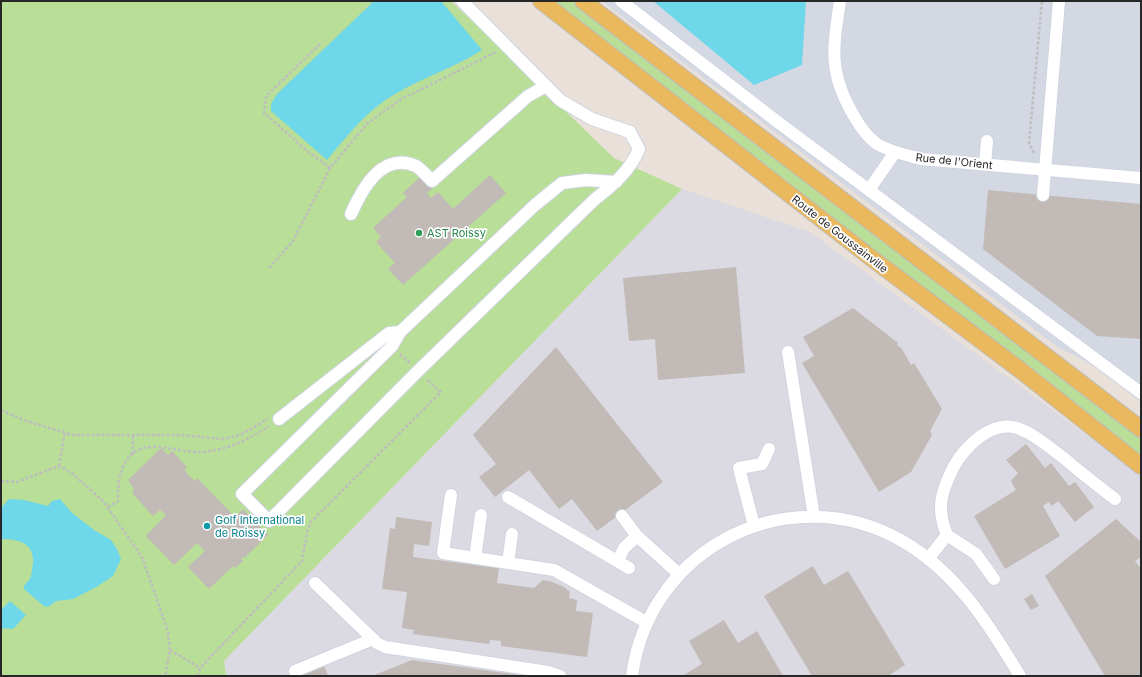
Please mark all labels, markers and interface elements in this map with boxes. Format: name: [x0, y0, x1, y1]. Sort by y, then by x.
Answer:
street label: Rue de l'Orient: [915, 150, 994, 172]
street label: Route de Goussainville: [789, 192, 891, 276]
place label: AST Roissy: [427, 226, 486, 240]
marker: AST Roissy: [414, 228, 424, 238]
place label: Golf International de Roissy: [215, 513, 304, 540]
marker: Golf International de Roissy: [202, 521, 212, 531]

